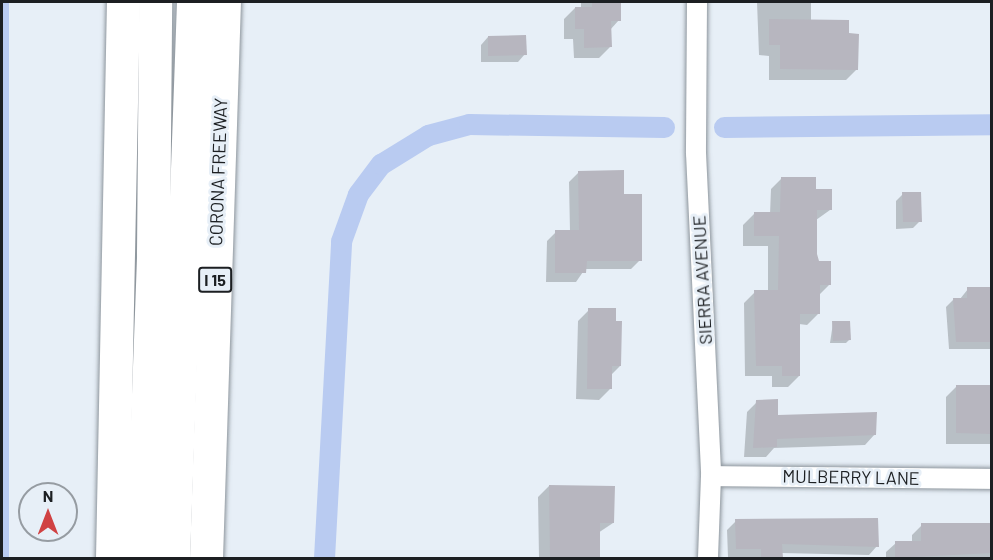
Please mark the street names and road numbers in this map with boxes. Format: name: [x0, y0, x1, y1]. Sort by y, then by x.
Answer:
street label: CORONA FREEWAY: [205, 98, 231, 246]
street label: SIERRA AVENUE: [688, 215, 716, 345]
road number: I 15: [197, 267, 233, 293]
street label: MULBERRY LANE: [782, 465, 920, 489]

